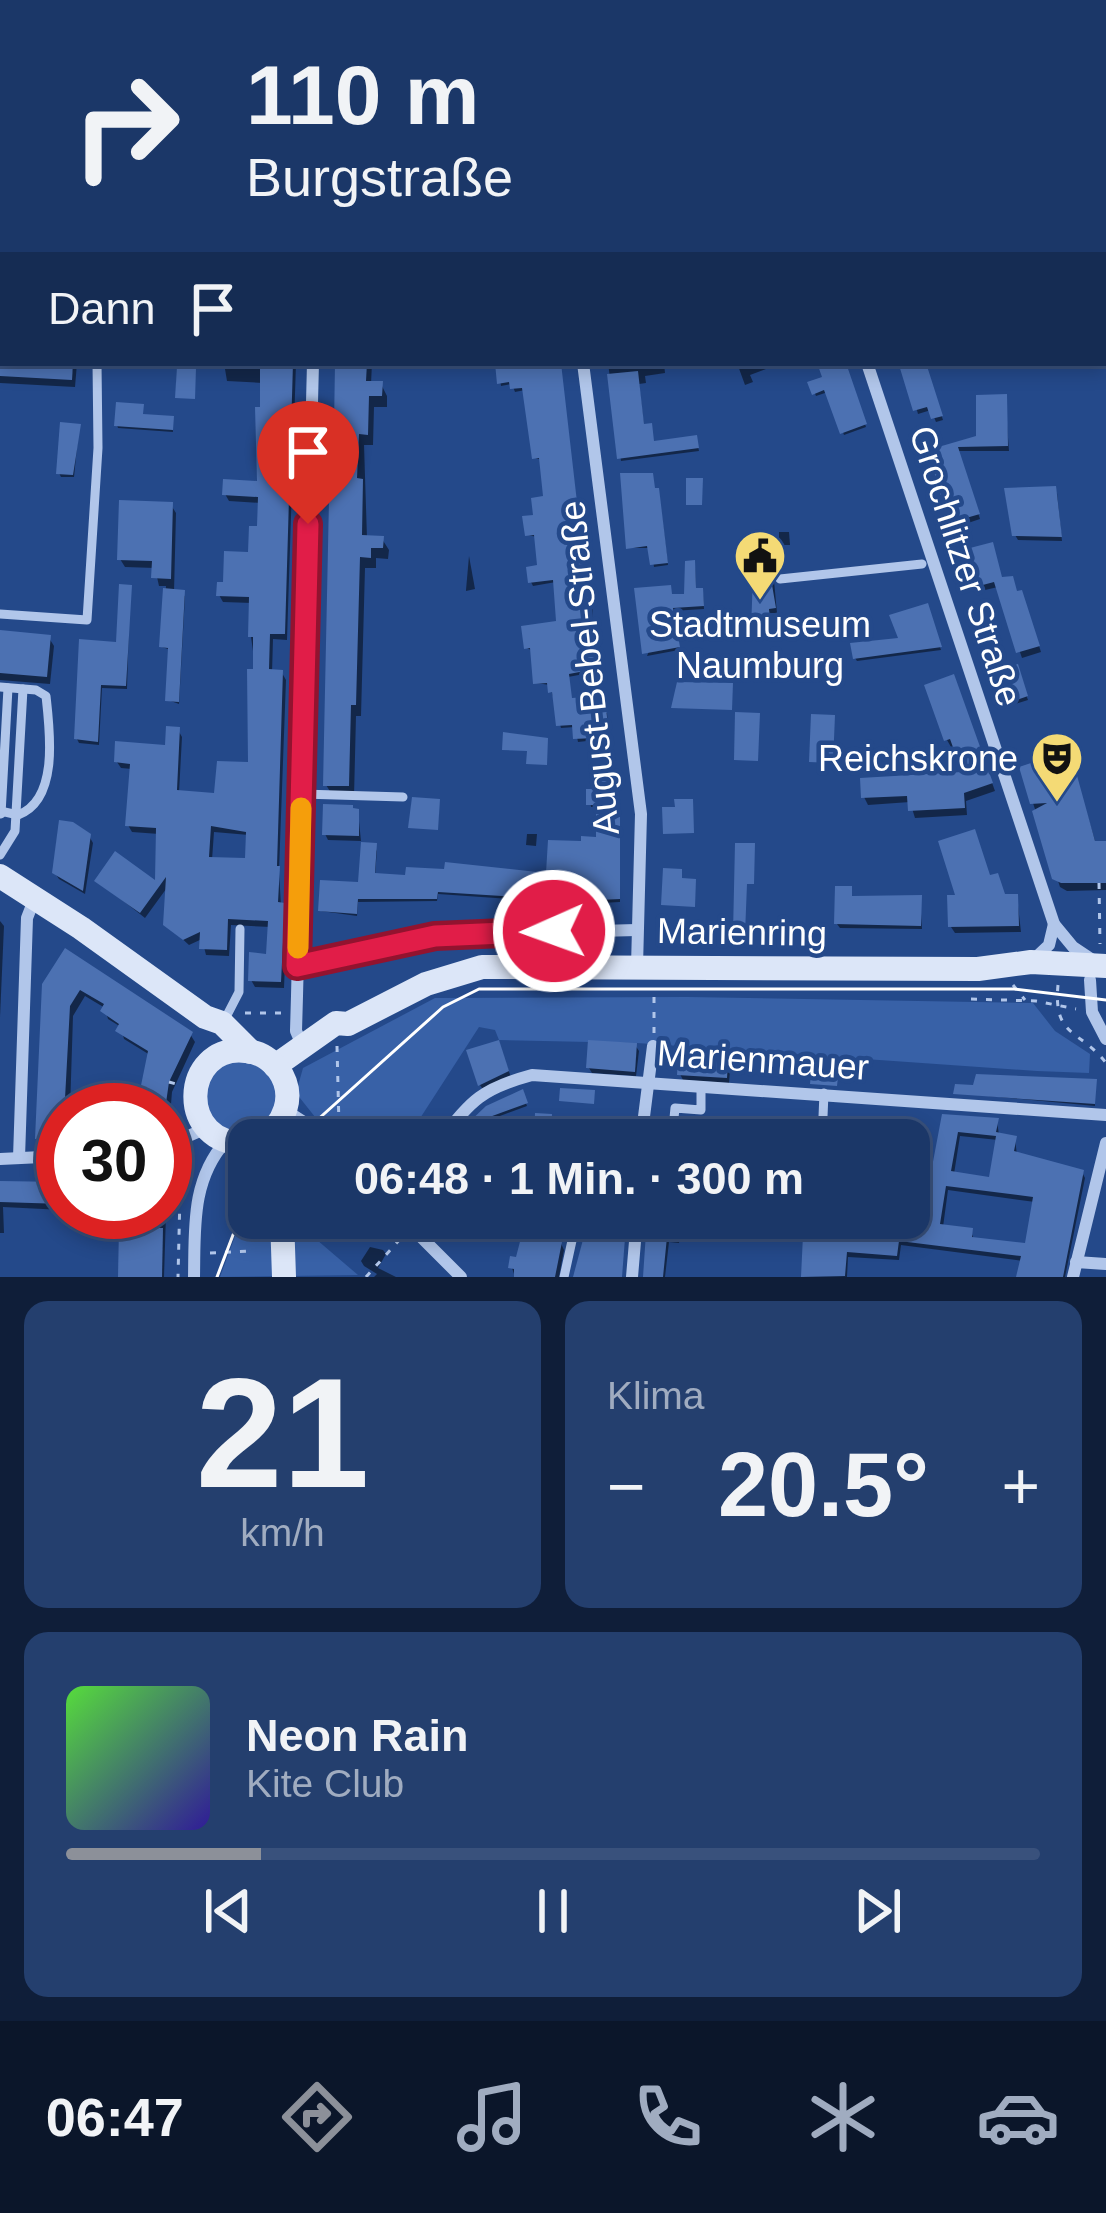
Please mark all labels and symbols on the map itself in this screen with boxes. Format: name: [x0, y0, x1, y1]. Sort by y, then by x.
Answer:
pin: [257, 401, 359, 524]
street label: Grochlitzer Straße: [901, 421, 1031, 711]
street label: August-Bebel-Straße: [551, 499, 627, 837]
public building icon: Stadtmuseum Naumburg: [732, 528, 788, 602]
place label: Stadtmuseum Naumburg: [649, 604, 871, 686]
theatre icon: Reichskrone: [1029, 730, 1085, 804]
place label: Reichskrone: [818, 738, 1018, 779]
position arrow: [491, 868, 617, 994]
street label: Marienring: [657, 910, 827, 954]
street label: Marienmauer: [656, 1032, 870, 1088]
speed limit sign: 30: [36, 1083, 192, 1239]

